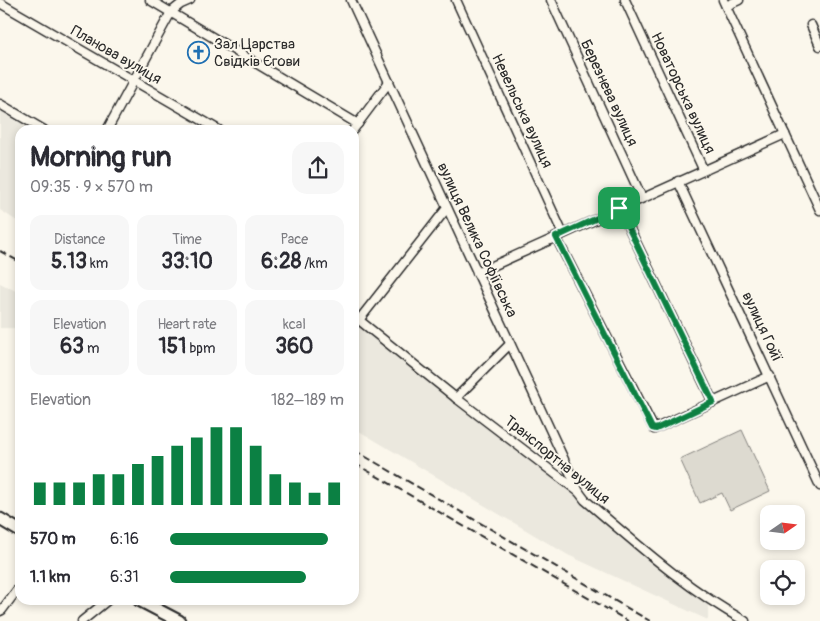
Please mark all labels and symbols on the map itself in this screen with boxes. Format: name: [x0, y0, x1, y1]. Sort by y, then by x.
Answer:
street label: Планова вулиця: [67, 21, 165, 89]
street label: Новаторська вулиця: [647, 29, 719, 157]
place label: Зал Царства Свідків Єгови: [214, 35, 300, 71]
street label: Березнева вулиця: [576, 37, 642, 149]
church icon: Зал Царства Свідків Єгови: [186, 41, 210, 65]
street label: Невельська вулиця: [487, 51, 557, 171]
street label: вулиця Велика Софіївська: [433, 160, 521, 321]
pin: [598, 187, 640, 229]
street label: вулиця Гойї: [737, 289, 787, 365]
street label: Транспортна вулиця: [500, 412, 614, 508]
north arrow: [760, 505, 805, 550]

